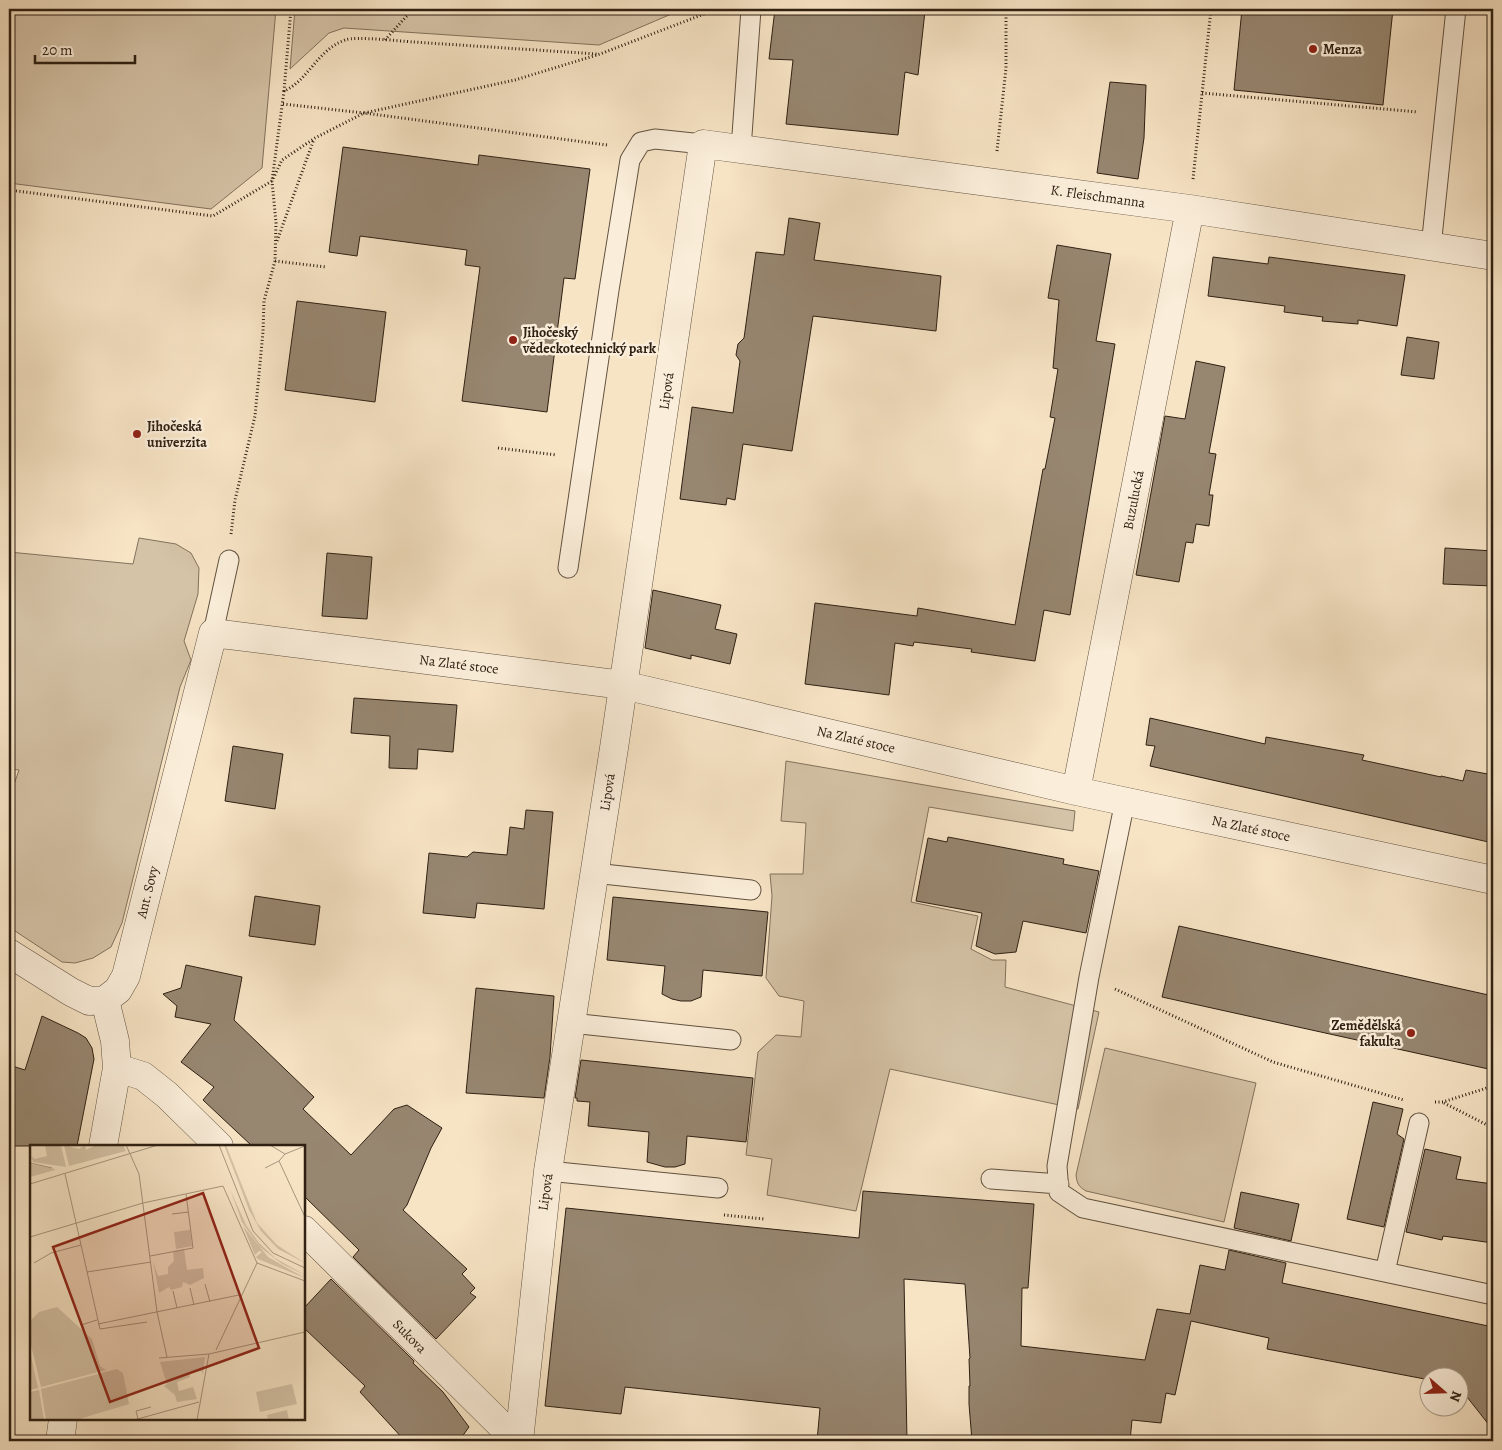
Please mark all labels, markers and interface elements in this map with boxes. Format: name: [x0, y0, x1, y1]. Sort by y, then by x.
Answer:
scale bar: [35, 32, 135, 64]
text: 20 m: [42, 40, 73, 60]
place label: Menza: [1323, 40, 1362, 59]
marker: Menza: [1307, 43, 1319, 55]
street label: K. Fleischmanna: [1049, 180, 1147, 213]
place label: Jihočeský vědeckotechnický park: [522, 323, 657, 358]
marker: Jihočeský vědeckotechnický park: [507, 334, 519, 346]
street label: Lipová: [654, 371, 679, 411]
place label: Jihočeská univerzita: [147, 417, 207, 452]
marker: Jihočeská univerzita: [131, 428, 143, 440]
street label: Buzulucká: [1118, 468, 1149, 531]
street label: Na Zlaté stoce: [418, 650, 500, 679]
street label: Na Zlaté stoce: [815, 721, 897, 758]
street label: Lipová: [595, 771, 620, 812]
street label: Na Zlaté stoce: [1210, 811, 1292, 846]
street label: Ant. Sovy: [132, 863, 163, 921]
place label: Zemědělská fakulta: [1331, 1016, 1401, 1051]
marker: Zemědělská fakulta: [1405, 1027, 1417, 1039]
inset map: [30, 1145, 305, 1420]
street label: Lipová: [533, 1172, 558, 1212]
street label: Sukova: [388, 1315, 431, 1358]
north arrow: [1420, 1368, 1470, 1418]
text: N: [1445, 1388, 1466, 1404]

